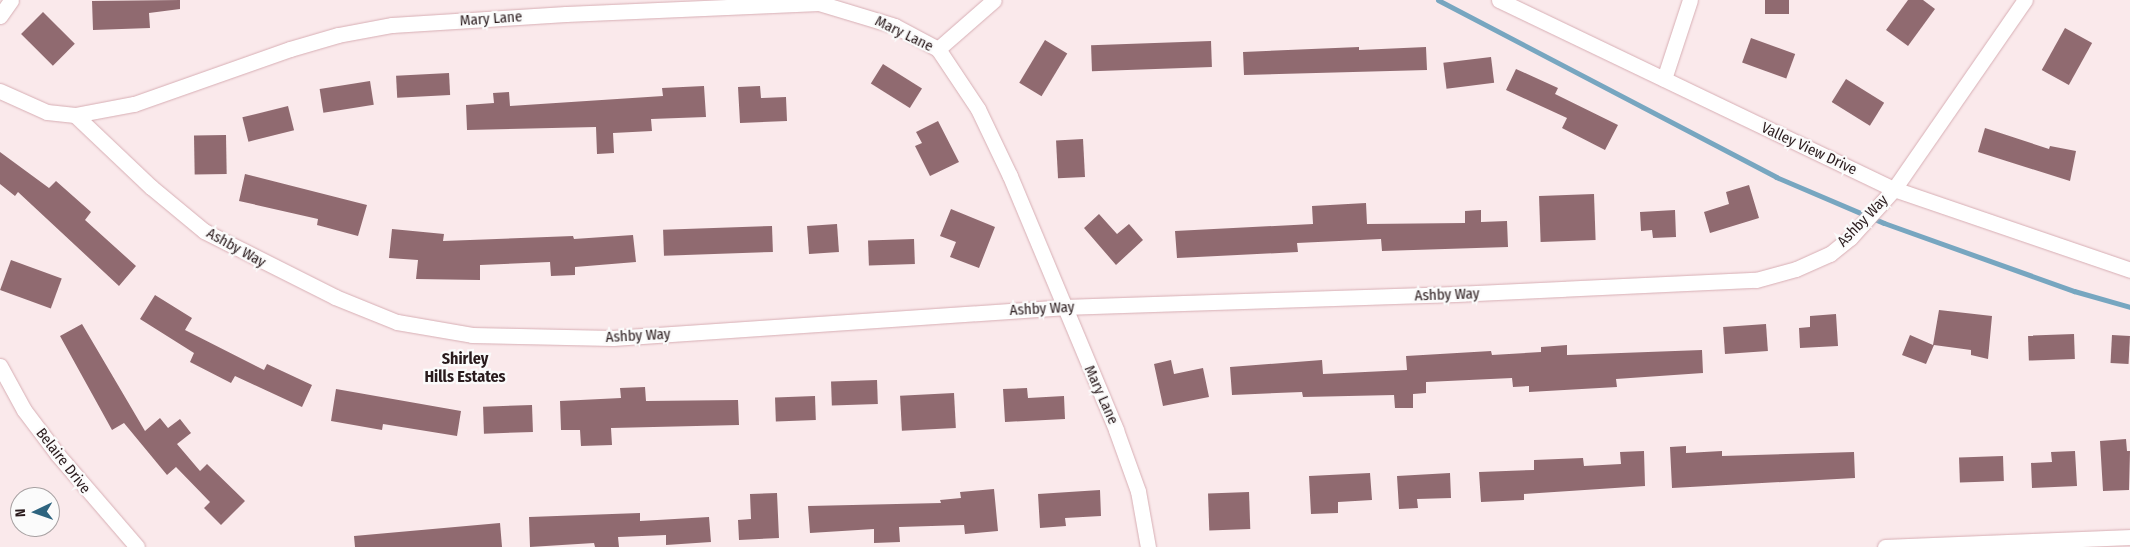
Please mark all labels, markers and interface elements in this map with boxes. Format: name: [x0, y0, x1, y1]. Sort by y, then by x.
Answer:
street label: Mary Lane: [459, 8, 523, 30]
street label: Mary Lane: [872, 12, 936, 56]
street label: Valley View Drive: [1758, 119, 1860, 179]
street label: Ashby Way: [1834, 191, 1892, 251]
street label: Ashby Way: [203, 224, 269, 272]
street label: Ashby Way: [1414, 285, 1480, 305]
street label: Ashby Way: [1009, 298, 1075, 320]
street label: Ashby Way: [605, 325, 671, 347]
district label: Shirley Hills Estates: [424, 349, 506, 387]
street label: Mary Lane: [1080, 363, 1122, 427]
street label: Belaire Drive: [32, 425, 94, 497]
north arrow: [10, 487, 60, 537]
text: N: [12, 508, 29, 517]

